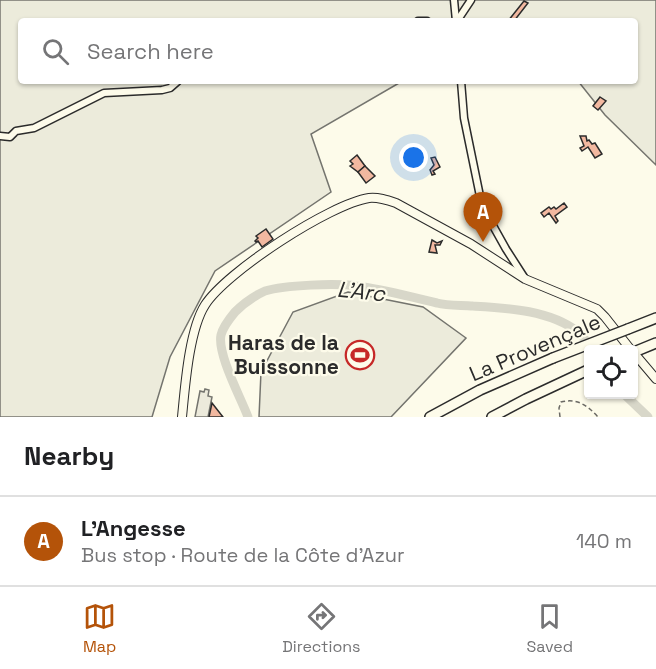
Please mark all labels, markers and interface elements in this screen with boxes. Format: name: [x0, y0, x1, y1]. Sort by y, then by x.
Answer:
search box: [18, 18, 638, 84]
icon: search: [39, 35, 72, 68]
text: Search here: [87, 37, 214, 65]
your location: [399, 143, 428, 172]
pin: A: [464, 192, 502, 242]
water label: L'Arc: [336, 275, 387, 308]
street label: La Provençale: [465, 308, 605, 387]
place label: Haras de la Buissonne: [228, 329, 339, 380]
sports icon: Haras de la Buissonne: [344, 339, 376, 371]
map controls: [584, 345, 638, 399]
button: locate: [584, 345, 638, 399]
text: Nearby: [24, 439, 114, 473]
text: L'Angesse: [81, 514, 186, 542]
text: A: [37, 528, 50, 554]
text: 140 m: [576, 528, 632, 554]
text: Bus stop · Route de la Côte d'Azur: [81, 542, 405, 568]
tab: Map: [83, 600, 116, 657]
tab: Directions: [282, 600, 361, 657]
tab: Saved: [526, 600, 573, 657]

